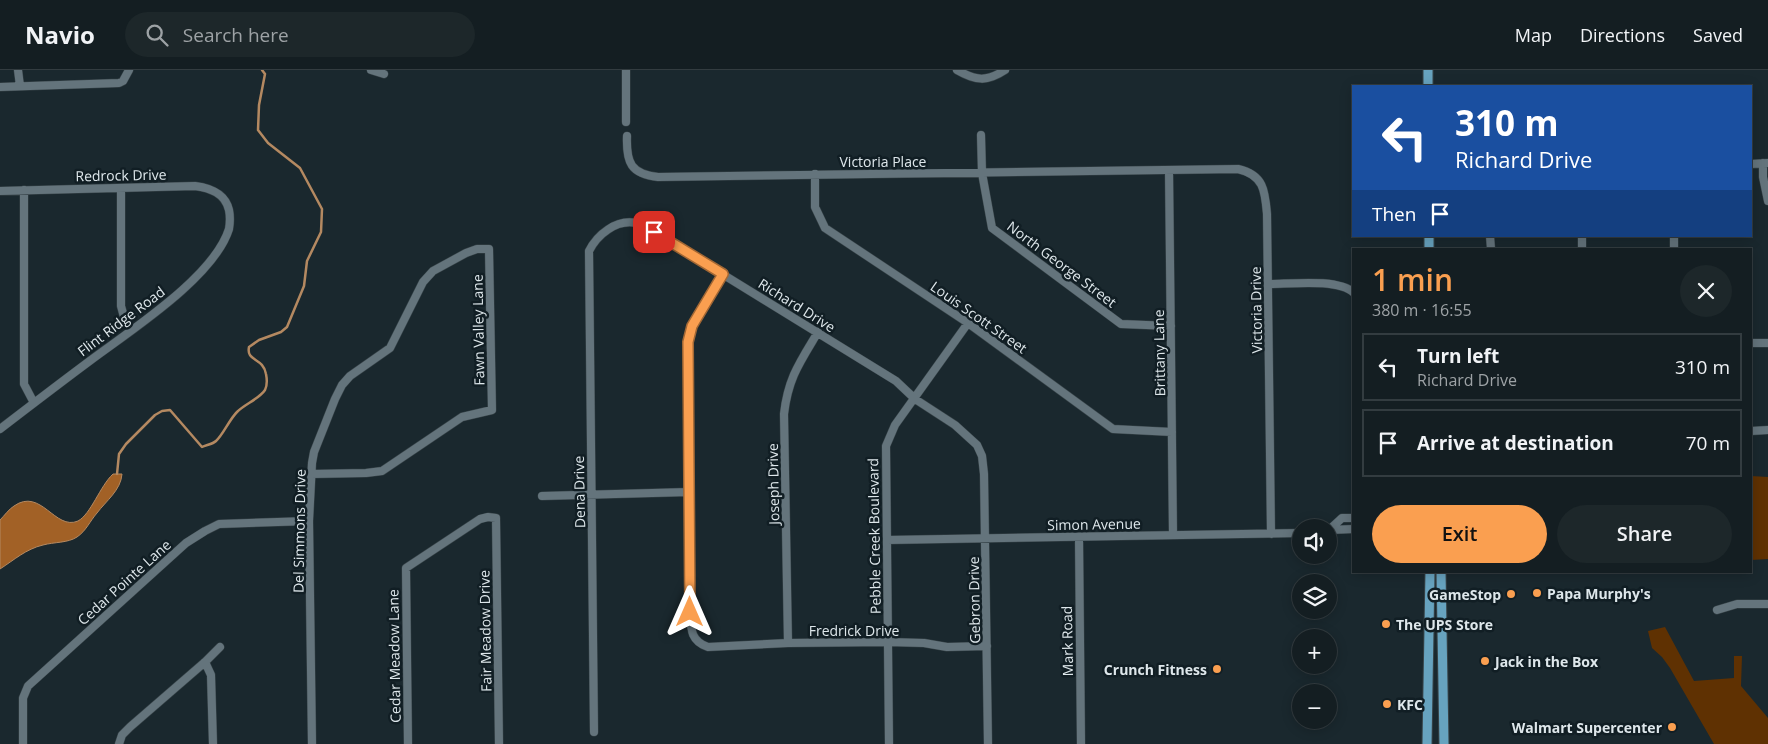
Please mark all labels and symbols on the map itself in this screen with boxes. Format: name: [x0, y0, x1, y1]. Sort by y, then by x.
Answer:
street label: Victoria Place: [840, 152, 927, 171]
street label: Redrock Drive: [75, 165, 167, 185]
pin: [633, 211, 675, 253]
street label: North George Street: [1003, 217, 1121, 311]
street label: Victoria Drive: [1246, 266, 1266, 354]
street label: Fawn Valley Lane: [468, 274, 488, 386]
street label: Richard Drive: [755, 274, 839, 336]
street label: Louis Scott Street: [927, 277, 1031, 357]
street label: Flint Ridge Road: [73, 282, 169, 360]
street label: Brittany Lane: [1149, 309, 1169, 397]
street label: Joseph Drive: [763, 443, 783, 527]
street label: Dena Drive: [569, 456, 589, 528]
street label: Pebble Creek Boulevard: [863, 458, 885, 614]
street label: Del Simmons Drive: [288, 469, 310, 593]
street label: Simon Avenue: [1047, 514, 1141, 534]
street label: Cedar Pointe Lane: [73, 535, 175, 629]
street label: Gebron Drive: [964, 556, 984, 644]
street label: Fair Meadow Drive: [474, 570, 496, 692]
place label: Papa Murphy's: [1547, 584, 1651, 603]
position arrow: [663, 585, 715, 637]
place label: GameStop: [1429, 585, 1501, 604]
marker: Papa Murphy's: [1531, 587, 1543, 599]
marker: GameStop: [1505, 588, 1517, 600]
street label: Cedar Meadow Lane: [383, 589, 405, 723]
street label: Mark Road: [1057, 606, 1077, 676]
place label: The UPS Store: [1396, 615, 1493, 634]
marker: The UPS Store: [1380, 618, 1392, 630]
street label: Fredrick Drive: [809, 621, 899, 640]
place label: Jack in the Box: [1493, 652, 1599, 671]
marker: Jack in the Box: [1479, 655, 1491, 667]
place label: Crunch Fitness: [1104, 660, 1207, 679]
marker: Crunch Fitness: [1211, 663, 1223, 675]
place label: KFC: [1397, 695, 1423, 714]
marker: KFC: [1381, 698, 1393, 710]
place label: Walmart Supercenter: [1512, 718, 1663, 737]
marker: Walmart Supercenter: [1666, 721, 1678, 733]

